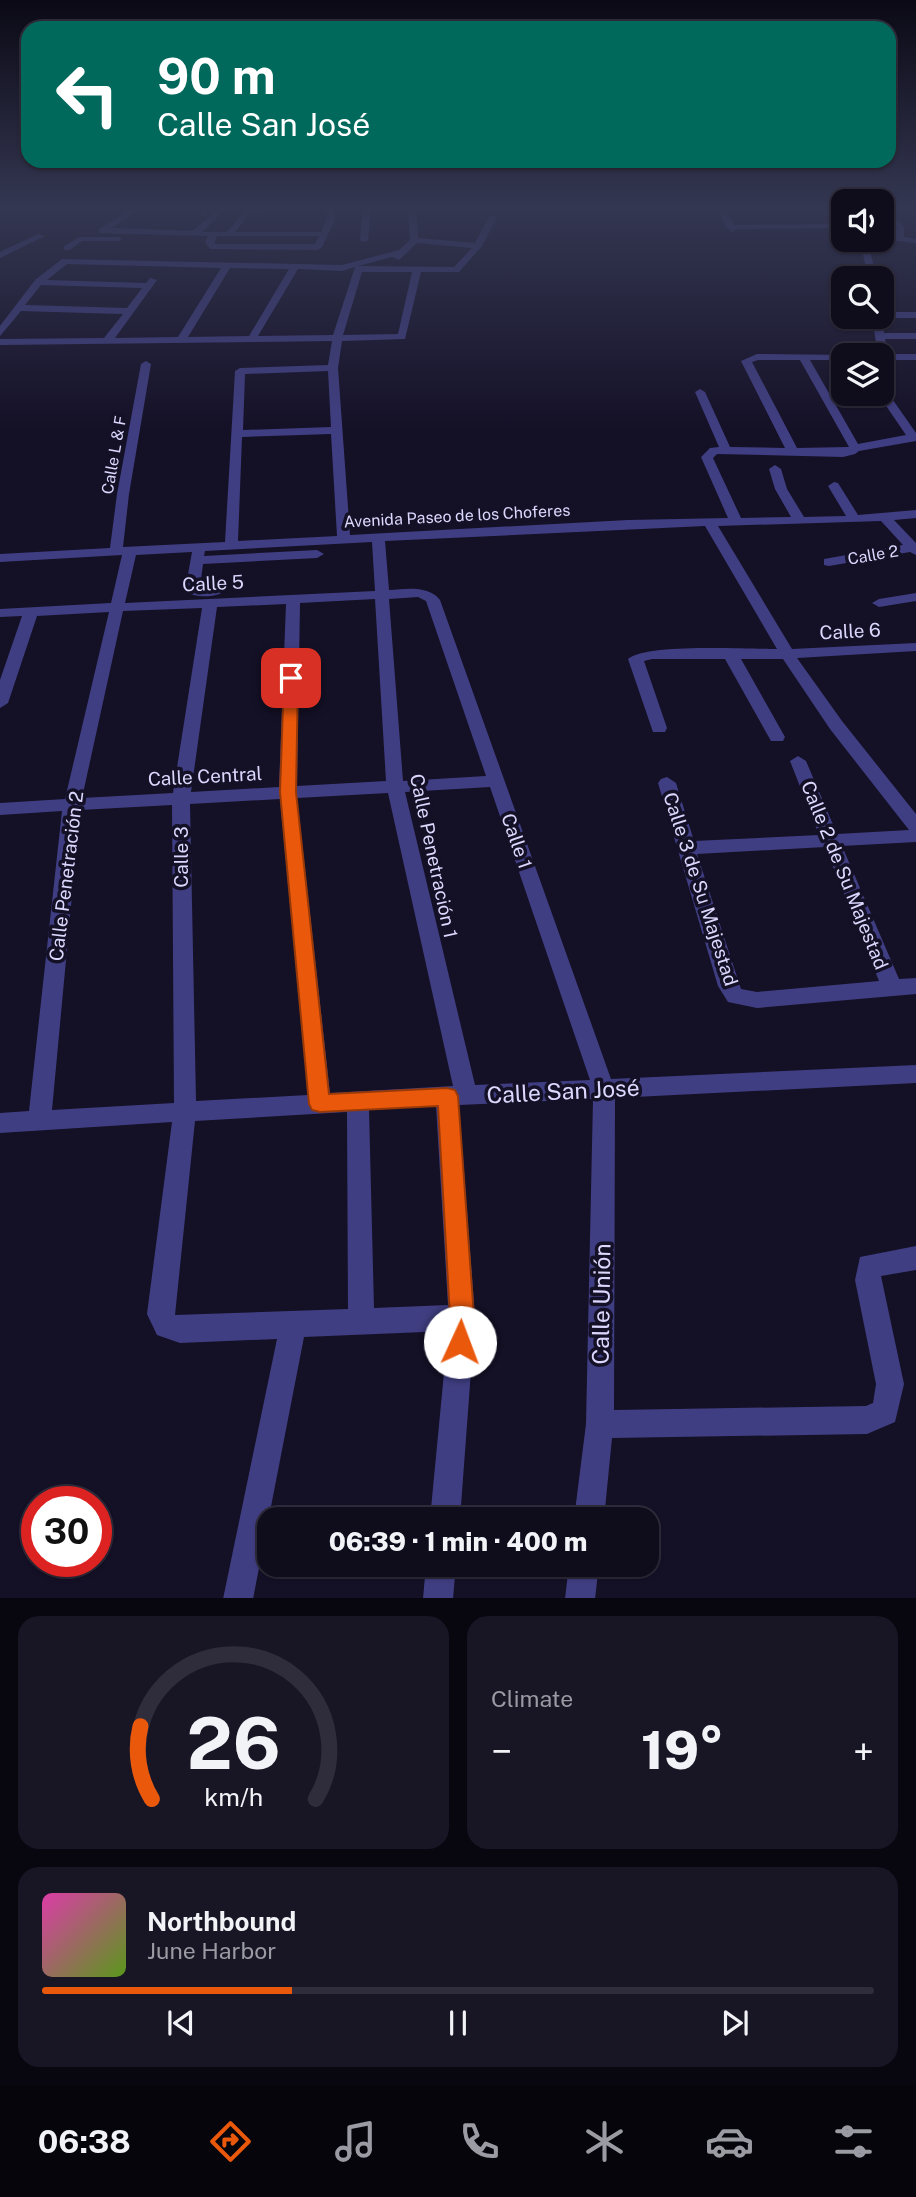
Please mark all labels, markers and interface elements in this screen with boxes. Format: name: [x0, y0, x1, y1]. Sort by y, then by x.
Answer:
text: 90 m: [157, 47, 276, 105]
icon: left: [42, 49, 133, 140]
text: Calle San José: [157, 106, 370, 143]
map controls: [831, 189, 894, 406]
button: sound: [831, 189, 894, 252]
button: search: [831, 266, 894, 329]
button: layers: [831, 343, 894, 406]
street label: Calle L & F: [98, 414, 130, 496]
street label: Avenida Paseo de los Choferes: [343, 501, 571, 531]
street label: Calle 2: [846, 541, 900, 569]
street label: Calle 5: [182, 570, 244, 596]
street label: Calle 6: [819, 618, 881, 644]
pin: [261, 648, 321, 708]
icon: arrive: [272, 659, 310, 697]
street label: Calle Central: [147, 762, 263, 790]
street label: Calle Penetración 1: [406, 772, 462, 940]
street label: Calle 2 de Su Majestad: [797, 777, 893, 973]
street label: Calle 3 de Su Majestad: [659, 789, 743, 989]
street label: Calle Penetración 2: [45, 790, 87, 962]
street label: Calle 1: [497, 810, 537, 872]
street label: Calle 3: [170, 826, 192, 888]
street label: Calle San José: [486, 1074, 640, 1108]
street label: Calle Unión: [586, 1243, 616, 1365]
position arrow: [423, 1305, 497, 1379]
speed limit sign: 30: [21, 1486, 112, 1577]
text: 06:39 · 1 min · 400 m: [329, 1526, 587, 1557]
text: Climate: [491, 1685, 573, 1712]
text: 26: [186, 1700, 281, 1785]
text: 19°: [641, 1720, 724, 1781]
text: −: [491, 1729, 512, 1774]
text: +: [853, 1729, 874, 1774]
text: km/h: [204, 1781, 263, 1811]
text: Northbound: [147, 1906, 296, 1937]
text: June Harbor: [147, 1937, 276, 1964]
icon: previous: [162, 2004, 200, 2042]
icon: pause: [439, 2004, 477, 2042]
icon: next: [716, 2004, 754, 2042]
icon: directions: [206, 2117, 255, 2166]
icon: music: [331, 2117, 380, 2166]
icon: phone: [455, 2117, 504, 2166]
icon: climate: [580, 2117, 629, 2166]
icon: car: [705, 2117, 754, 2166]
icon: filters: [829, 2117, 878, 2166]
text: 06:38: [38, 2123, 131, 2160]

